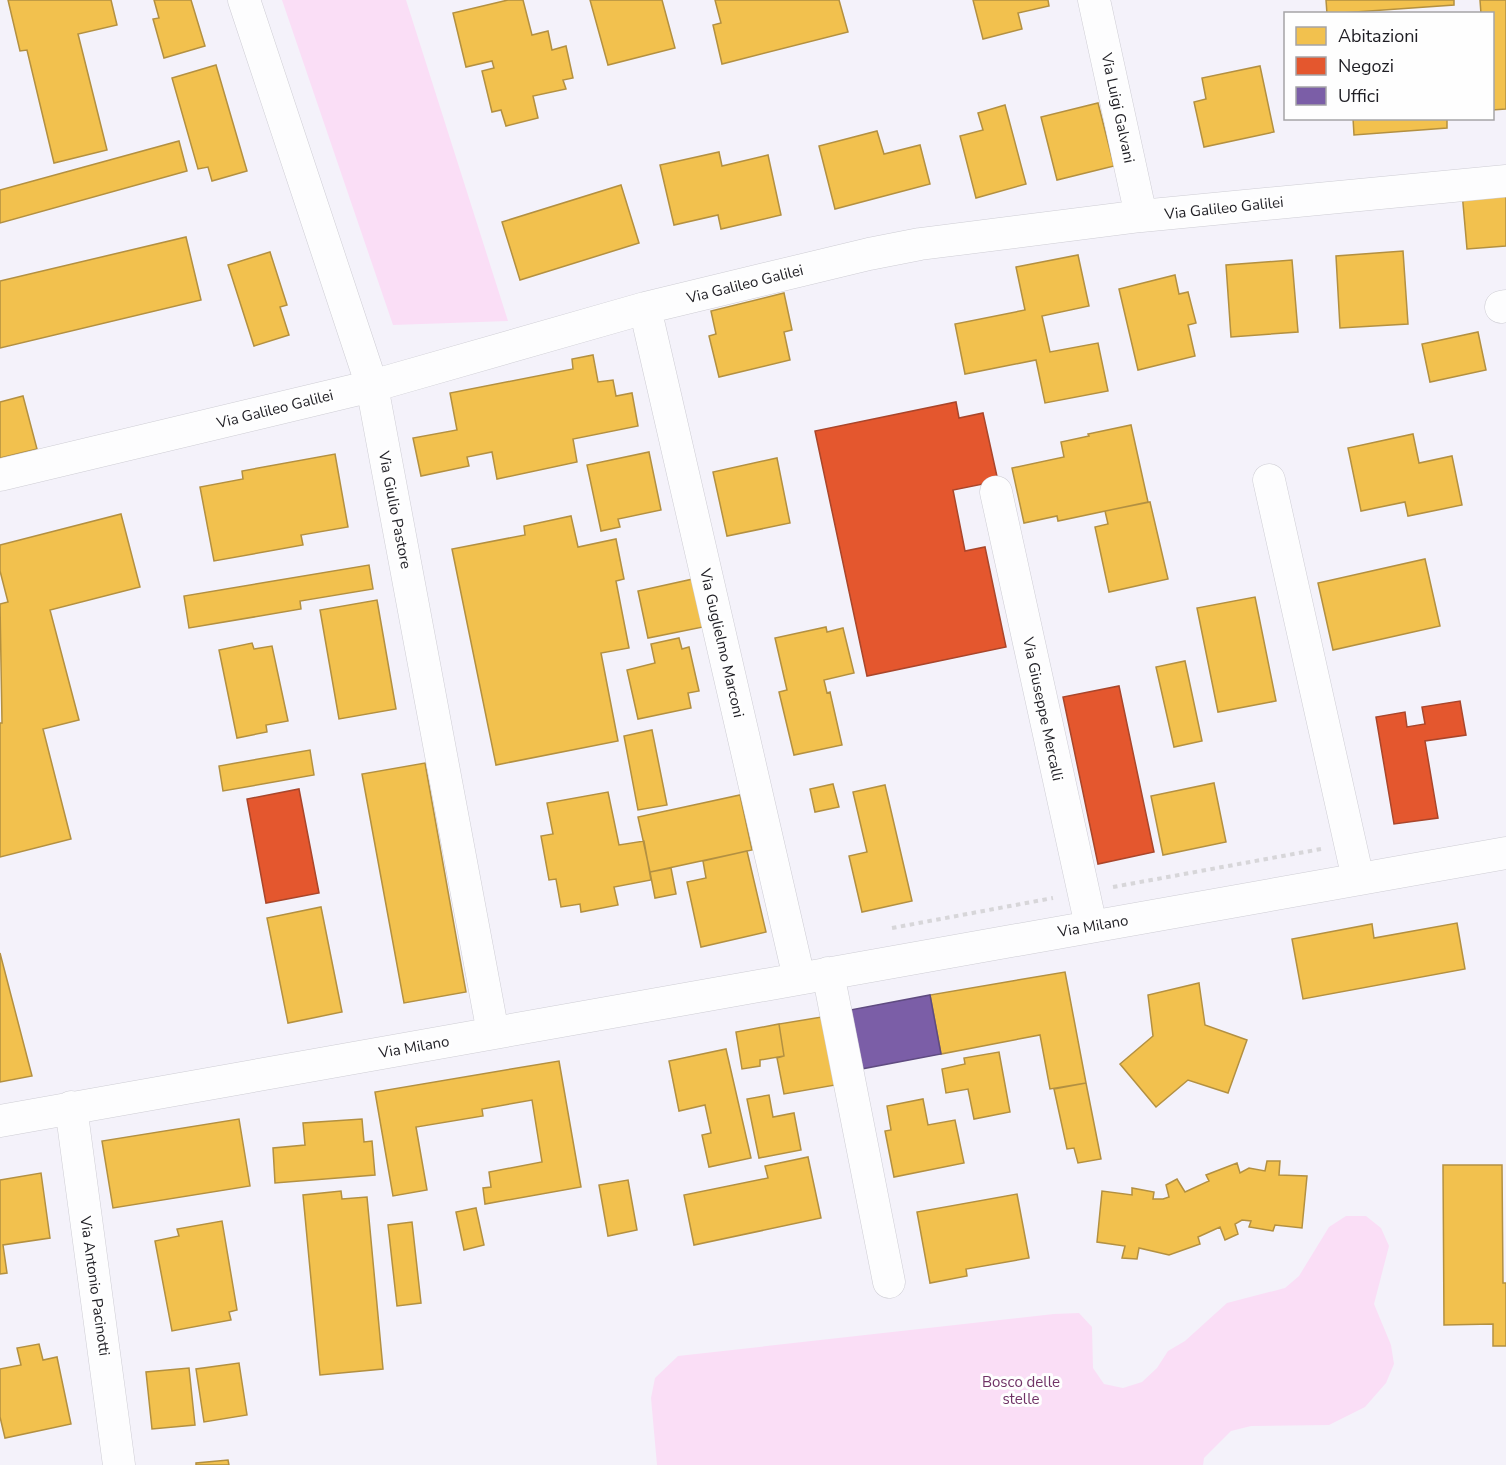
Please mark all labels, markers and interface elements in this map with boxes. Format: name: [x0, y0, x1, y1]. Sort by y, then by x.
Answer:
legend: [1284, 12, 1494, 120]
text: Abitazioni: [1338, 24, 1419, 48]
street label: Via Luigi Galvani: [1096, 50, 1139, 165]
text: Negozi: [1338, 54, 1394, 78]
text: Uffici: [1338, 84, 1379, 108]
street label: Via Galileo Galilei: [1163, 192, 1284, 224]
street label: Via Galileo Galilei: [684, 260, 805, 308]
street label: Via Galileo Galilei: [214, 385, 335, 433]
street label: Via Giulio Pastore: [374, 448, 416, 571]
street label: Via Guglielmo Marconi: [695, 566, 749, 719]
street label: Via Giuseppe Mercalli: [1018, 634, 1068, 783]
street label: Via Milano: [1055, 910, 1130, 942]
street label: Via Milano: [376, 1031, 451, 1063]
street label: Via Antonio Pacinotti: [75, 1214, 115, 1357]
park label: Bosco delle stelle: [982, 1372, 1060, 1409]

